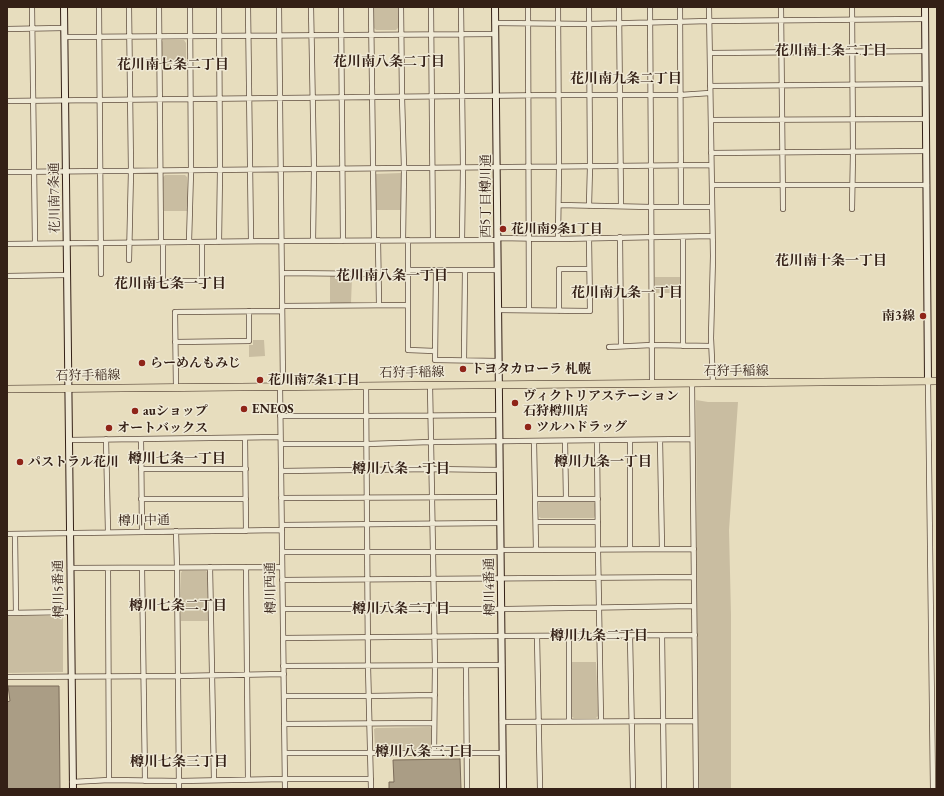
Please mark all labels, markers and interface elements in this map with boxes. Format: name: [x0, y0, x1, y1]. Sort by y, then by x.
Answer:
district label: 花川南十条二丁目: [775, 43, 887, 59]
district label: 花川南八条二丁目: [333, 54, 445, 70]
district label: 花川南七条二丁目: [117, 57, 229, 73]
district label: 花川南九条二丁目: [570, 71, 682, 87]
street label: 西5丁目樽川通: [478, 154, 494, 238]
street label: 花川南7条通: [47, 162, 63, 234]
place label: 花川南9条1丁目: [511, 221, 603, 237]
marker: 花川南9条1丁目: [498, 224, 508, 234]
district label: 花川南十条一丁目: [775, 253, 887, 269]
district label: 花川南八条一丁目: [336, 268, 448, 284]
district label: 花川南七条一丁目: [114, 276, 226, 292]
district label: 花川南九条一丁目: [571, 285, 683, 301]
place label: 南3線: [882, 308, 915, 324]
marker: 南3線: [918, 311, 928, 321]
place label: らーめんもみじ: [150, 355, 241, 371]
marker: らーめんもみじ: [137, 358, 147, 368]
place label: トヨタカローラ 札幌: [471, 361, 591, 377]
street label: 石狩手稲線: [704, 363, 768, 379]
marker: トヨタカローラ 札幌: [458, 364, 468, 374]
street label: 石狩手稲線: [379, 365, 445, 381]
street label: 石狩手稲線: [55, 368, 121, 384]
place label: 花川南7条1丁目: [268, 372, 360, 388]
marker: 花川南7条1丁目: [255, 375, 265, 385]
place label: ヴィクトリアステーション 石狩樽川店: [523, 388, 679, 419]
marker: ヴィクトリアステーション 石狩樽川店: [510, 398, 520, 408]
place label: ENEOS: [252, 401, 294, 417]
place label: auショップ: [143, 403, 208, 419]
marker: ENEOS: [239, 404, 249, 414]
marker: auショップ: [130, 406, 140, 416]
place label: ツルハドラッグ: [536, 419, 627, 435]
place label: オートバックス: [117, 420, 208, 436]
marker: ツルハドラッグ: [523, 422, 533, 432]
marker: オートバックス: [104, 423, 114, 433]
district label: 樽川七条一丁目: [128, 451, 226, 467]
place label: パストラル花川: [28, 454, 119, 470]
district label: 樽川九条一丁目: [554, 454, 652, 470]
marker: パストラル花川: [15, 457, 25, 467]
district label: 樽川八条一丁目: [352, 461, 450, 477]
street label: 樽川中通: [118, 513, 170, 529]
street label: 樽川4番通: [482, 558, 498, 616]
street label: 樽川5番通: [51, 560, 67, 618]
street label: 樽川西通: [263, 562, 279, 614]
district label: 樽川七条二丁目: [129, 598, 227, 614]
district label: 樽川八条二丁目: [352, 601, 450, 617]
district label: 樽川九条二丁目: [550, 628, 648, 644]
district label: 樽川八条三丁目: [375, 744, 473, 760]
district label: 樽川七条三丁目: [130, 754, 228, 770]

